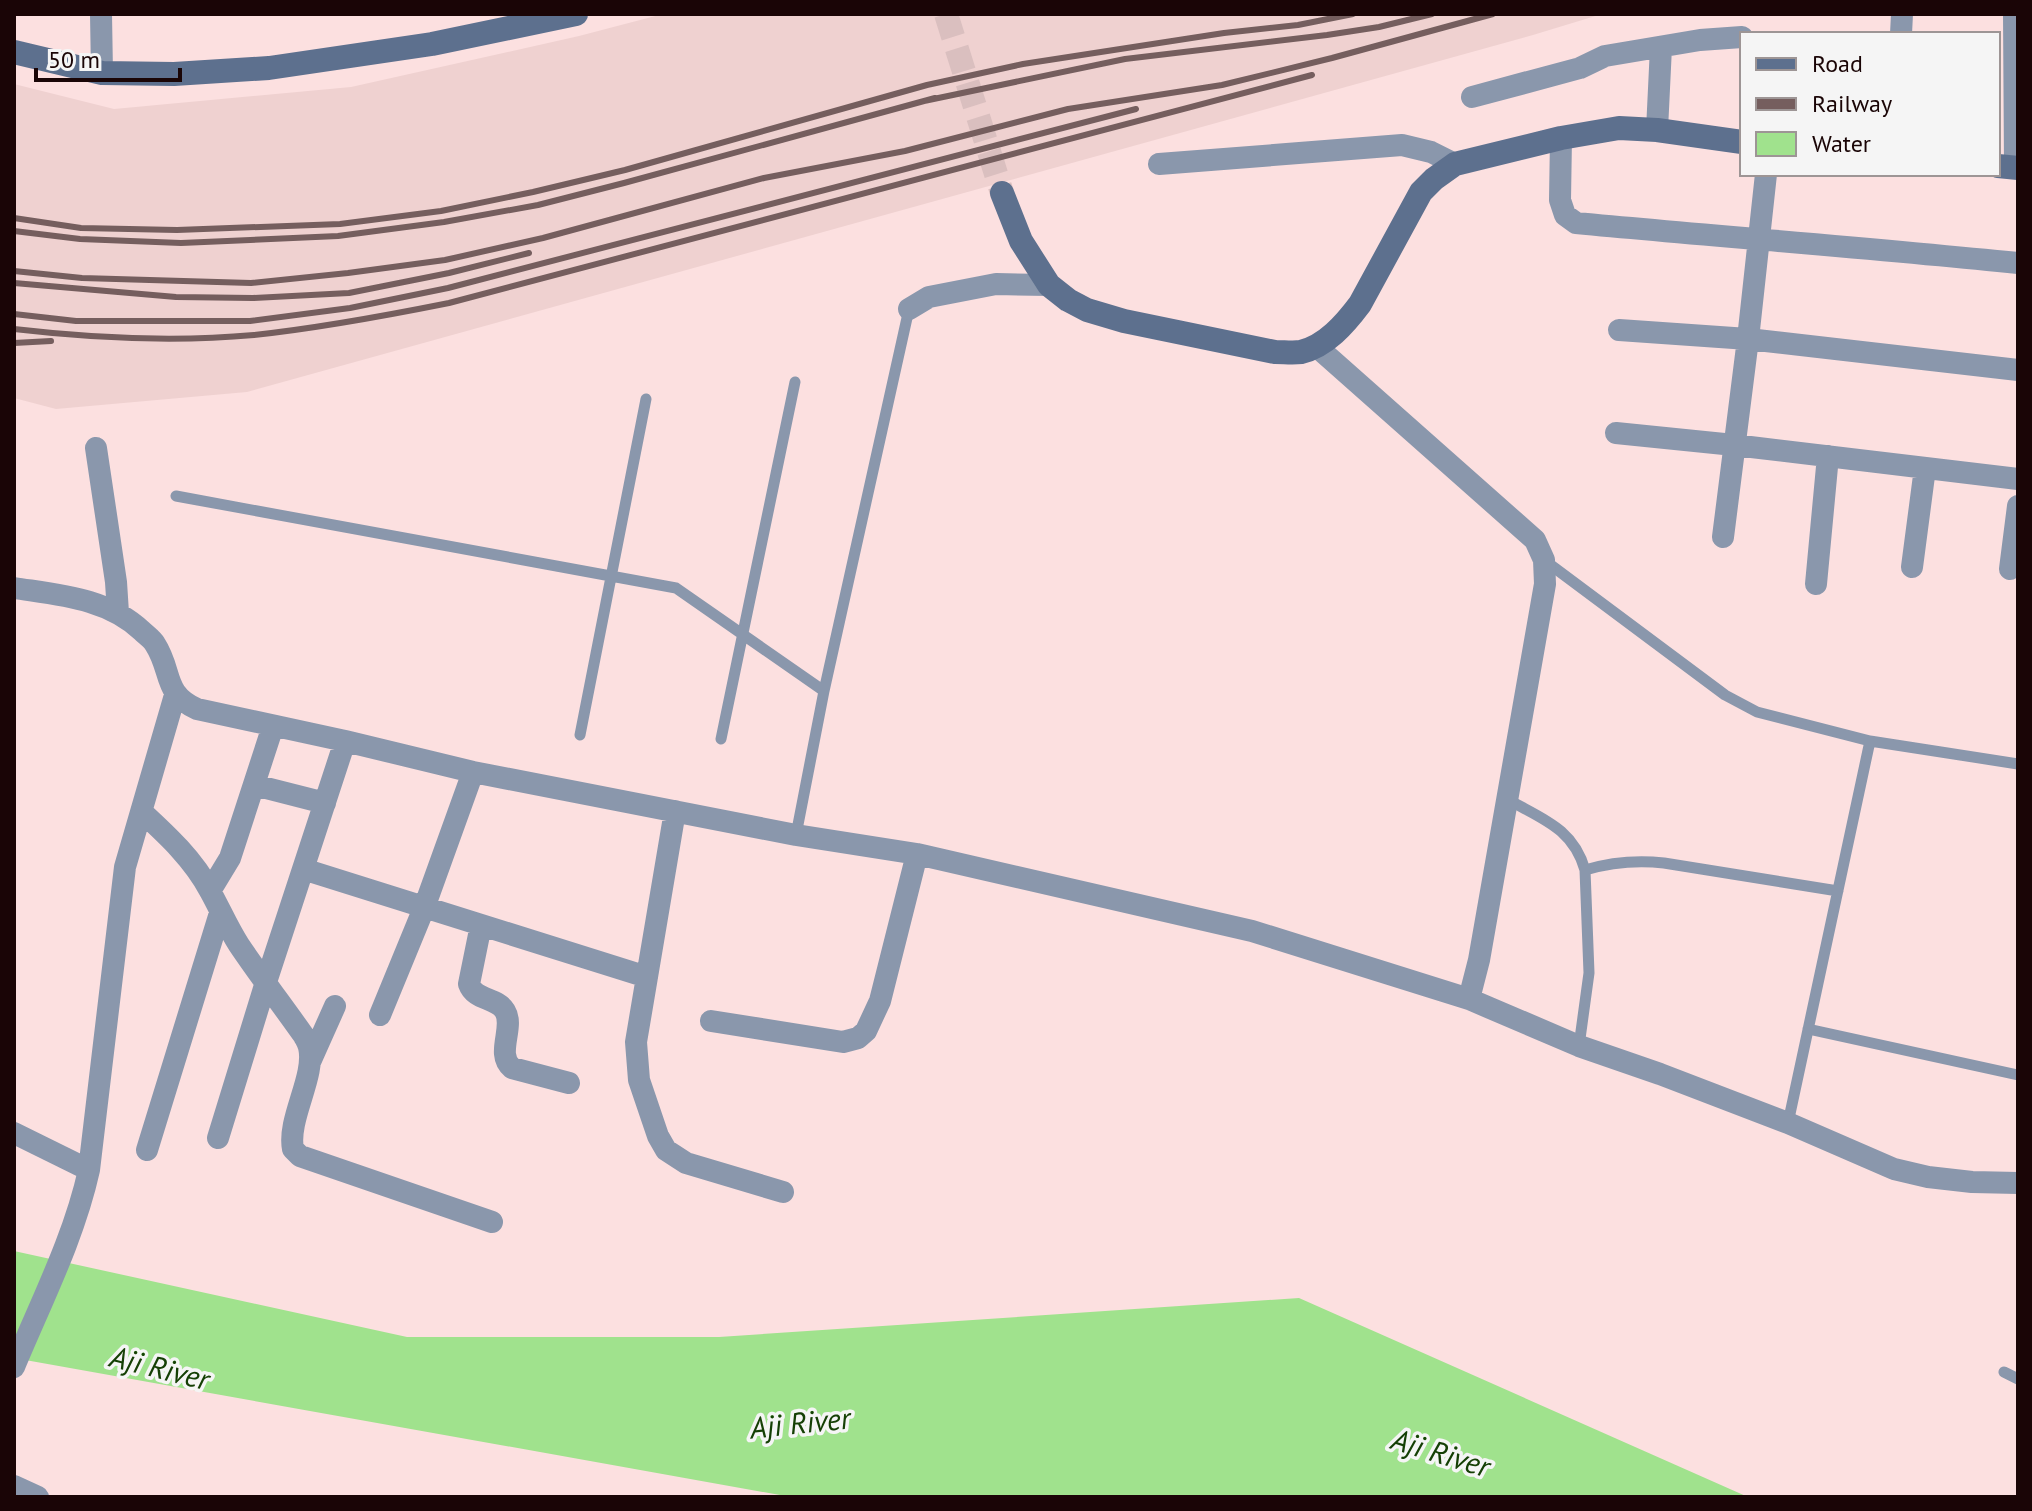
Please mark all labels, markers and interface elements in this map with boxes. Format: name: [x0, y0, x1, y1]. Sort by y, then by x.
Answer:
scale bar: [36, 32, 180, 82]
legend: [1740, 32, 2000, 176]
text: 50 m: [48, 44, 100, 75]
text: Road: [1812, 48, 1863, 79]
text: Railway: [1812, 88, 1892, 119]
text: Water: [1812, 128, 1871, 159]
water label: Aji River: [105, 1336, 216, 1399]
water label: Aji River: [747, 1397, 854, 1447]
water label: Aji River: [1386, 1418, 1497, 1486]

